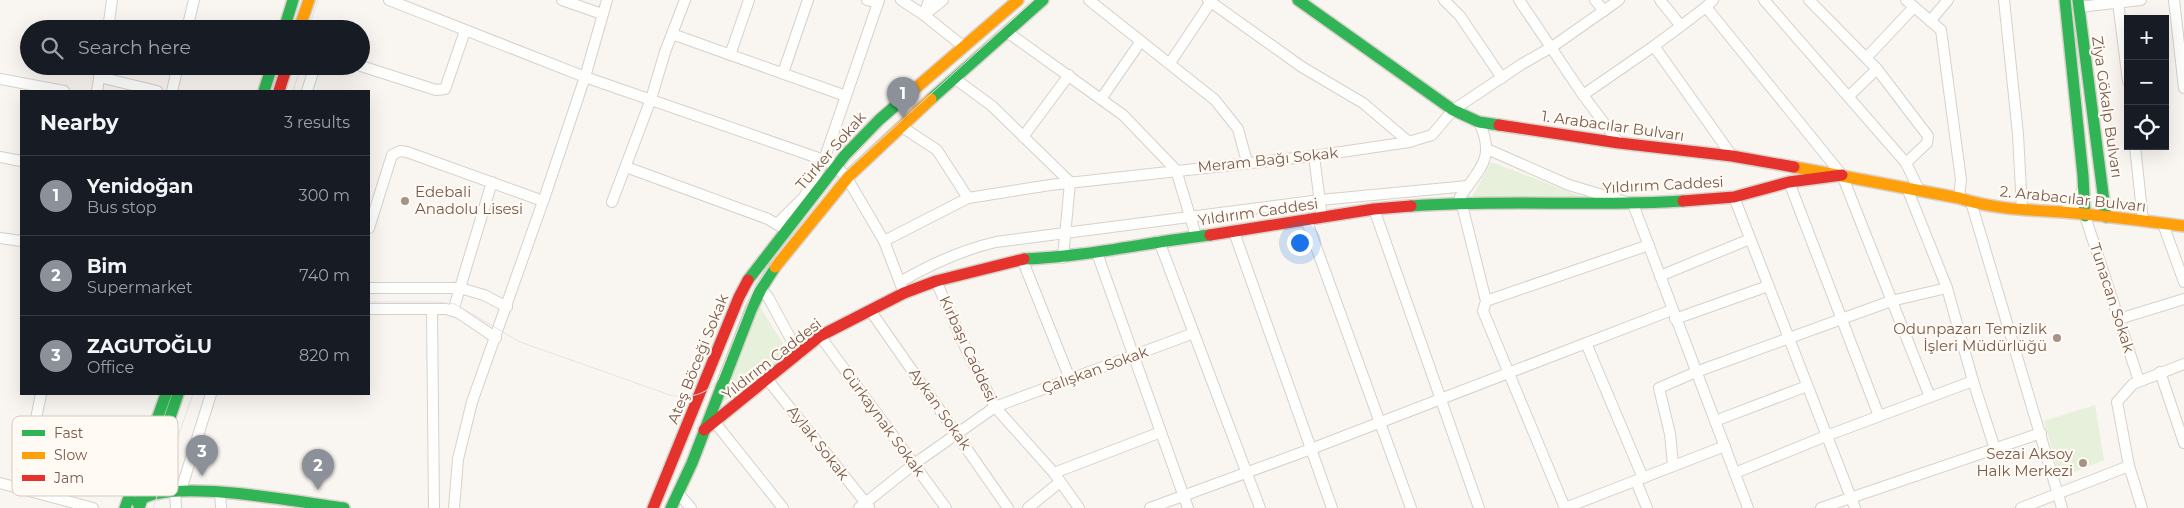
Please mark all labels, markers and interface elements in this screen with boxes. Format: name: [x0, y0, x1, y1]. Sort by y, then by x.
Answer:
map controls: [2124, 15, 2169, 150]
button: +: [2124, 15, 2169, 60]
search box: [20, 20, 370, 75]
icon: search: [38, 34, 66, 62]
street label: Ziya Gökalp Bulvarı: [2088, 35, 2127, 179]
text: Search here: [78, 36, 191, 59]
button: −: [2124, 60, 2169, 105]
pin: 1: [887, 77, 919, 118]
button: locate: [2124, 105, 2169, 150]
street label: 1. Arabacılar Bulvarı: [1541, 106, 1686, 145]
street label: Türker Sokak: [792, 108, 870, 194]
text: Nearby: [40, 110, 119, 135]
text: 3 results: [284, 113, 350, 132]
street label: Meram Bağı Sokak: [1197, 143, 1339, 176]
street label: Yıldırım Caddesi: [1602, 172, 1724, 197]
text: Yenidoğan: [87, 175, 193, 198]
street label: 2. Arabacılar Bulvarı: [1999, 181, 2147, 216]
place label: Edebali Anadolu Lisesi: [415, 182, 523, 218]
text: 1: [53, 186, 59, 205]
text: 300 m: [299, 186, 350, 205]
street label: Yıldırım Caddesi: [1197, 194, 1319, 229]
marker: Edebali Anadolu Lisesi: [399, 195, 411, 207]
text: Bus stop: [87, 198, 157, 217]
your location: [1287, 230, 1313, 256]
street label: Tunacan Sokak: [2086, 241, 2139, 355]
text: Bim: [87, 255, 127, 278]
text: 2: [51, 266, 61, 285]
text: 740 m: [299, 266, 350, 285]
text: Supermarket: [87, 278, 193, 297]
street label: Ateş Böceği Sokak: [663, 291, 732, 427]
street label: Kırbaşı Caddesi: [936, 293, 1001, 405]
street label: Yıldırım Caddesi: [718, 314, 825, 403]
place label: Odunpazarı Temizlik İşleri Müdürlüğü: [1893, 319, 2047, 355]
marker: Odunpazarı Temizlik İşleri Müdürlüğü: [2051, 332, 2063, 344]
text: ZAGUTOĞLU: [87, 335, 212, 358]
street label: Çalışkan Sokak: [1039, 341, 1151, 398]
text: 3: [51, 346, 61, 365]
text: 820 m: [299, 346, 350, 365]
text: Office: [87, 358, 134, 377]
street label: Gürkaynak Sokak: [837, 363, 929, 480]
street label: Aykan Sokak: [905, 364, 976, 453]
street label: Aylak Sokak: [783, 402, 853, 484]
legend: [12, 416, 178, 496]
text: Fast: [54, 424, 84, 442]
pin: 3: [186, 435, 218, 476]
place label: Sezai Aksoy Halk Merkezi: [1976, 444, 2074, 480]
text: Slow: [54, 446, 88, 464]
pin: 2: [302, 449, 334, 490]
marker: Sezai Aksoy Halk Merkezi: [2077, 457, 2089, 469]
text: Jam: [53, 469, 84, 487]

